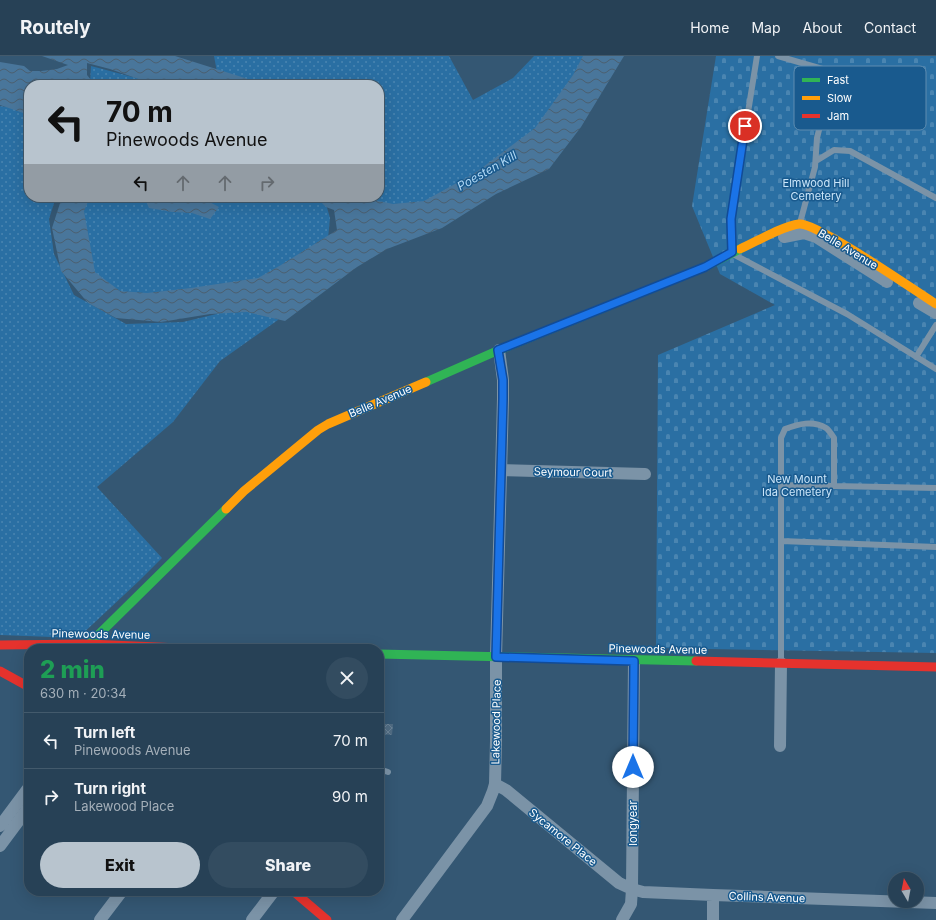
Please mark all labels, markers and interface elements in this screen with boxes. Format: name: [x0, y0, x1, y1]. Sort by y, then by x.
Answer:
text: Routely: [20, 16, 91, 39]
text: Home: [690, 19, 729, 36]
text: Map: [751, 19, 781, 36]
text: About: [803, 19, 842, 36]
text: Contact: [864, 19, 916, 36]
legend: [794, 66, 926, 130]
text: Fast: [827, 73, 849, 87]
text: Slow: [827, 91, 852, 105]
text: 70 m: [106, 95, 173, 129]
icon: left: [40, 96, 92, 148]
pin: [728, 109, 762, 143]
text: Jam: [827, 109, 849, 123]
icon: arrive: [734, 115, 756, 137]
text: Pinewoods Avenue: [106, 129, 267, 150]
water label: Poesten Kill: [454, 147, 519, 194]
icon: left: [130, 172, 152, 194]
icon: ahead: [172, 172, 194, 194]
icon: ahead: [214, 172, 236, 194]
icon: right: [256, 172, 278, 194]
park label: Elmwood Hill Cemetery: [783, 176, 849, 203]
street label: Belle Avenue: [816, 226, 880, 272]
street label: Belle Avenue: [346, 381, 414, 421]
street label: Seymour Court: [534, 464, 613, 480]
park label: New Mount Ida Cemetery: [762, 472, 832, 499]
street label: Pinewoods Avenue: [52, 626, 150, 642]
street label: Pinewoods Avenue: [609, 641, 707, 657]
text: 2 min: [40, 655, 105, 684]
button: close: [326, 657, 368, 699]
street label: Lakewood Place: [488, 679, 504, 765]
text: 630 m · 20:34: [40, 685, 127, 701]
text: Turn left: [74, 723, 135, 742]
icon: left: [40, 730, 62, 752]
text: 70 m: [333, 731, 368, 750]
text: Pinewoods Avenue: [74, 742, 191, 758]
position arrow: [612, 746, 654, 788]
text: Turn right: [74, 779, 146, 798]
icon: right: [40, 786, 62, 808]
text: 90 m: [332, 787, 368, 806]
text: Lakewood Place: [74, 798, 174, 814]
street label: longyear: [626, 800, 640, 846]
street label: Sycamore Place: [526, 805, 600, 869]
button: Exit: [40, 842, 200, 888]
button: Share: [208, 842, 368, 888]
north arrow: [888, 872, 924, 908]
map controls: [888, 872, 924, 908]
street label: Collins Avenue: [728, 889, 806, 905]

